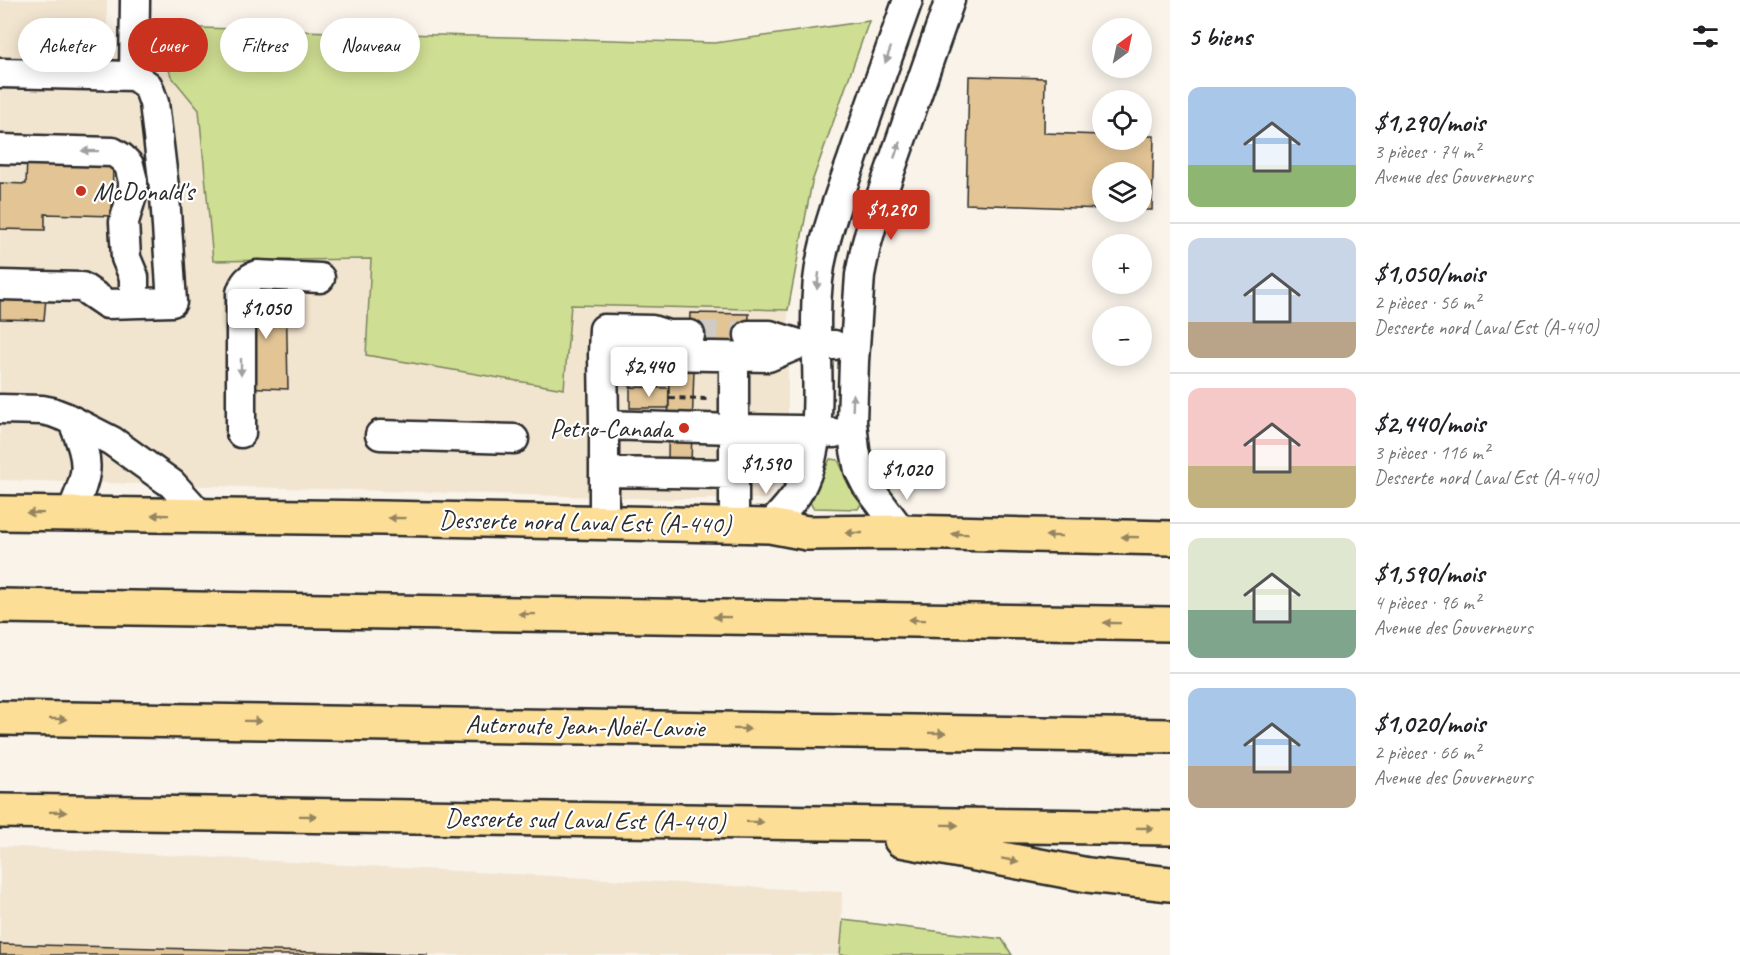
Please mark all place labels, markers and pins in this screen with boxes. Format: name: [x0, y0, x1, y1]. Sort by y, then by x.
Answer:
place label: McDonald's: [93, 175, 196, 208]
marker: McDonald's: [74, 184, 88, 198]
pin: $1,290: [842, 190, 940, 241]
pin: $1,050: [217, 289, 315, 340]
pin: $2,440: [600, 347, 698, 398]
place label: Petro-Canada: [550, 412, 674, 445]
marker: Petro-Canada: [677, 421, 691, 435]
pin: $1,590: [717, 444, 815, 495]
pin: $1,020: [858, 450, 956, 501]

